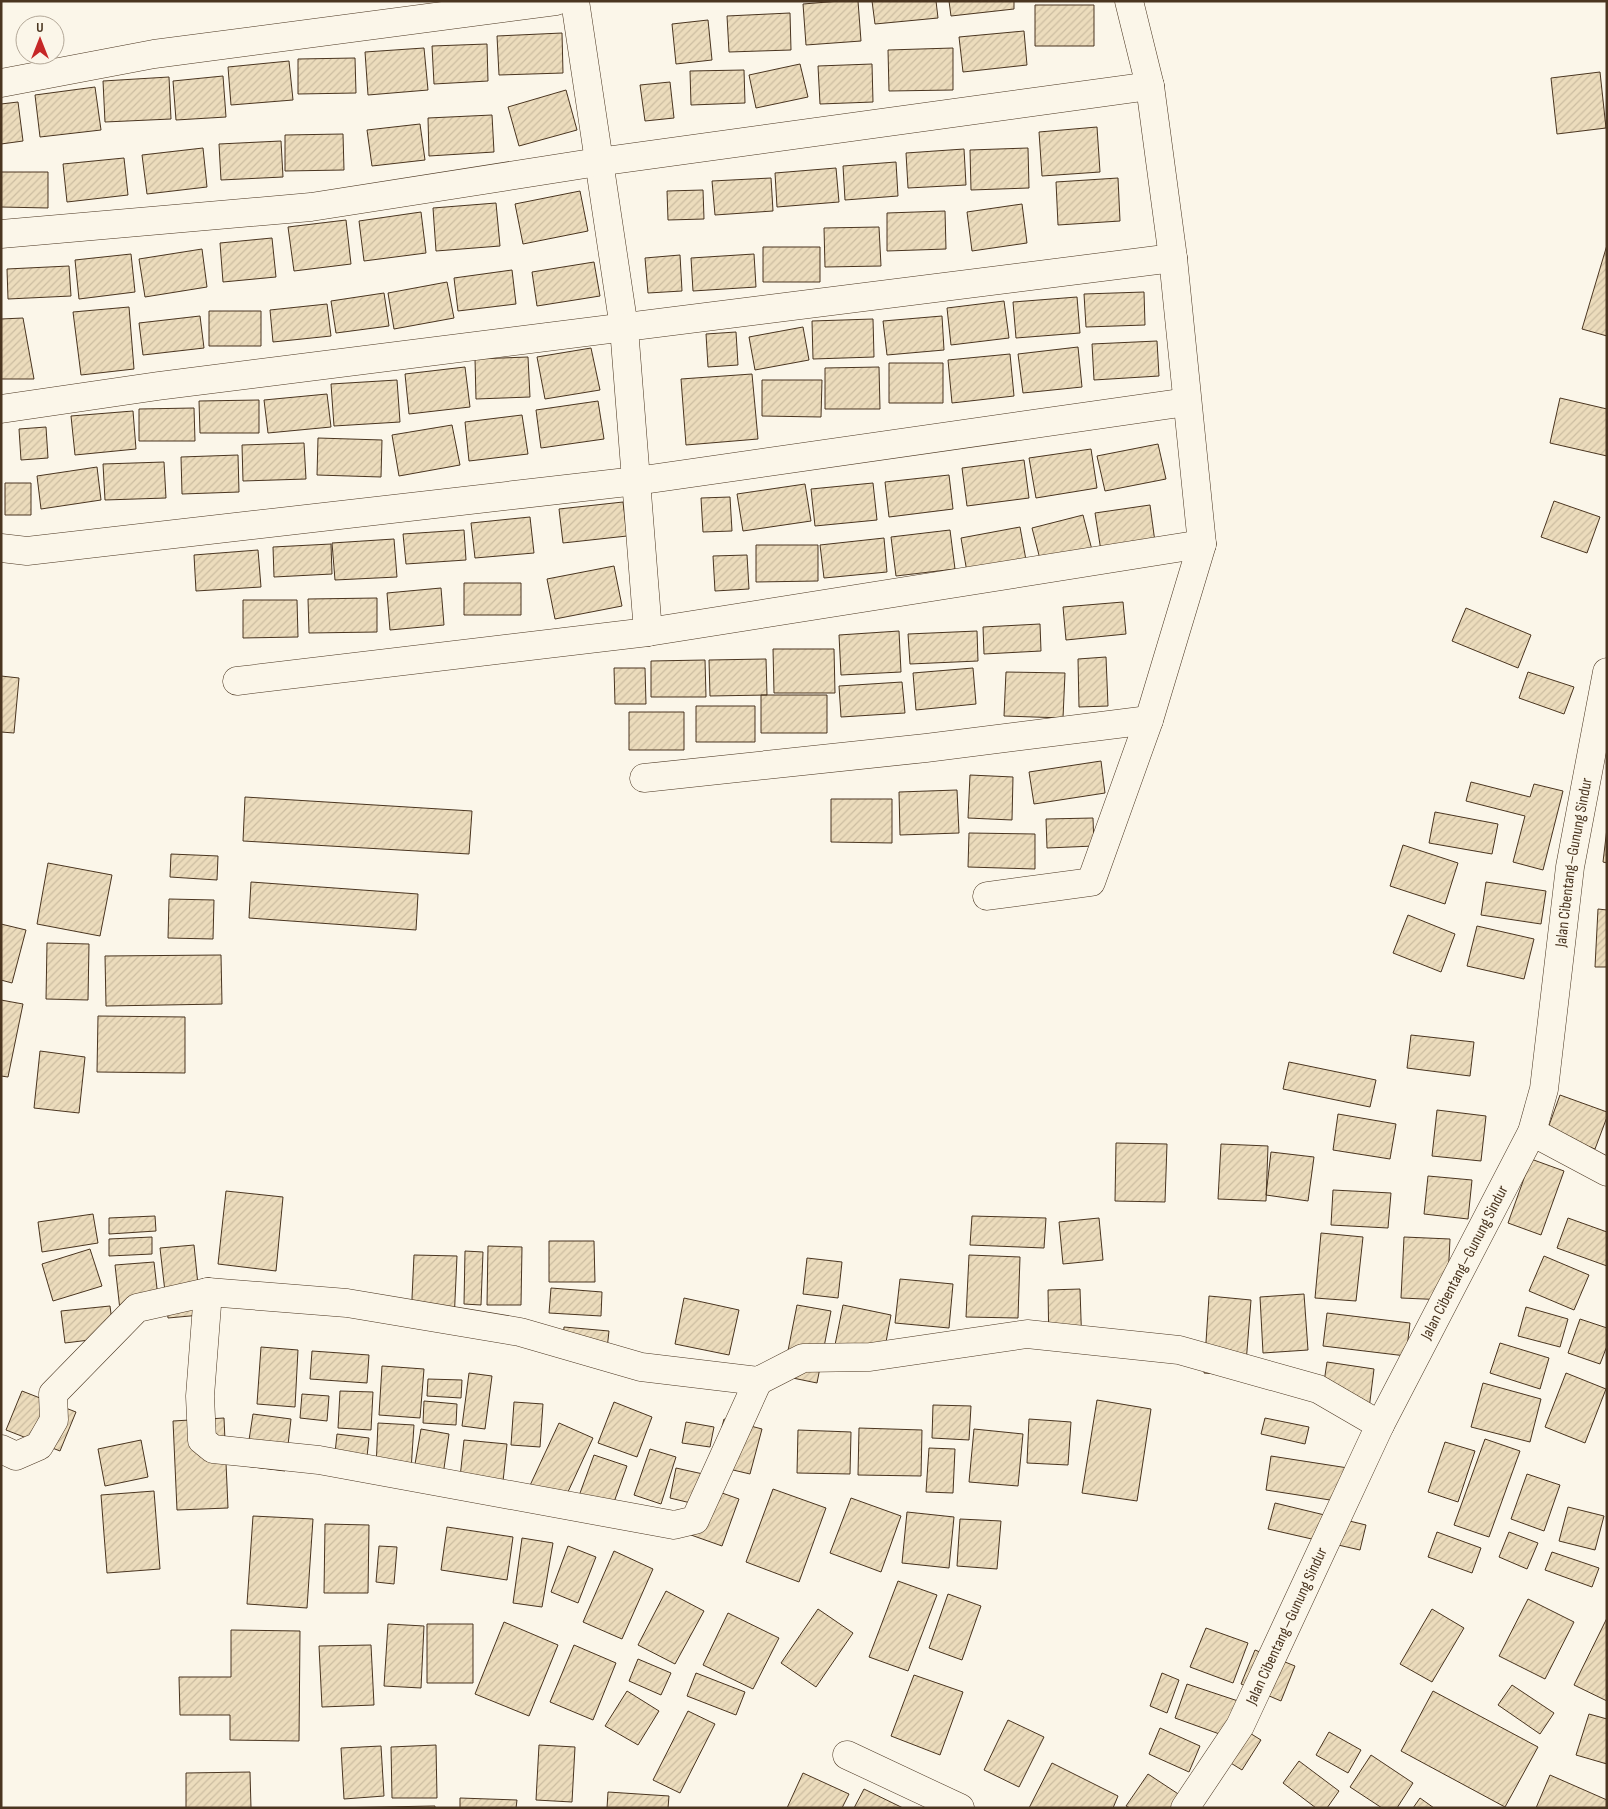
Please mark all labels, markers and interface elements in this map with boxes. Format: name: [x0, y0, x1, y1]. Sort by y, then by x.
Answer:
north arrow: [15, 15, 65, 65]
text: U: [36, 19, 44, 36]
street label: Jalan Cibentang–Gunung Sindur: [1551, 776, 1596, 949]
street label: Jalan Cibentang–Gunung Sindur: [1416, 1182, 1512, 1343]
street label: Jalan Cibentang–Gunung Sindur: [1241, 1544, 1331, 1709]

